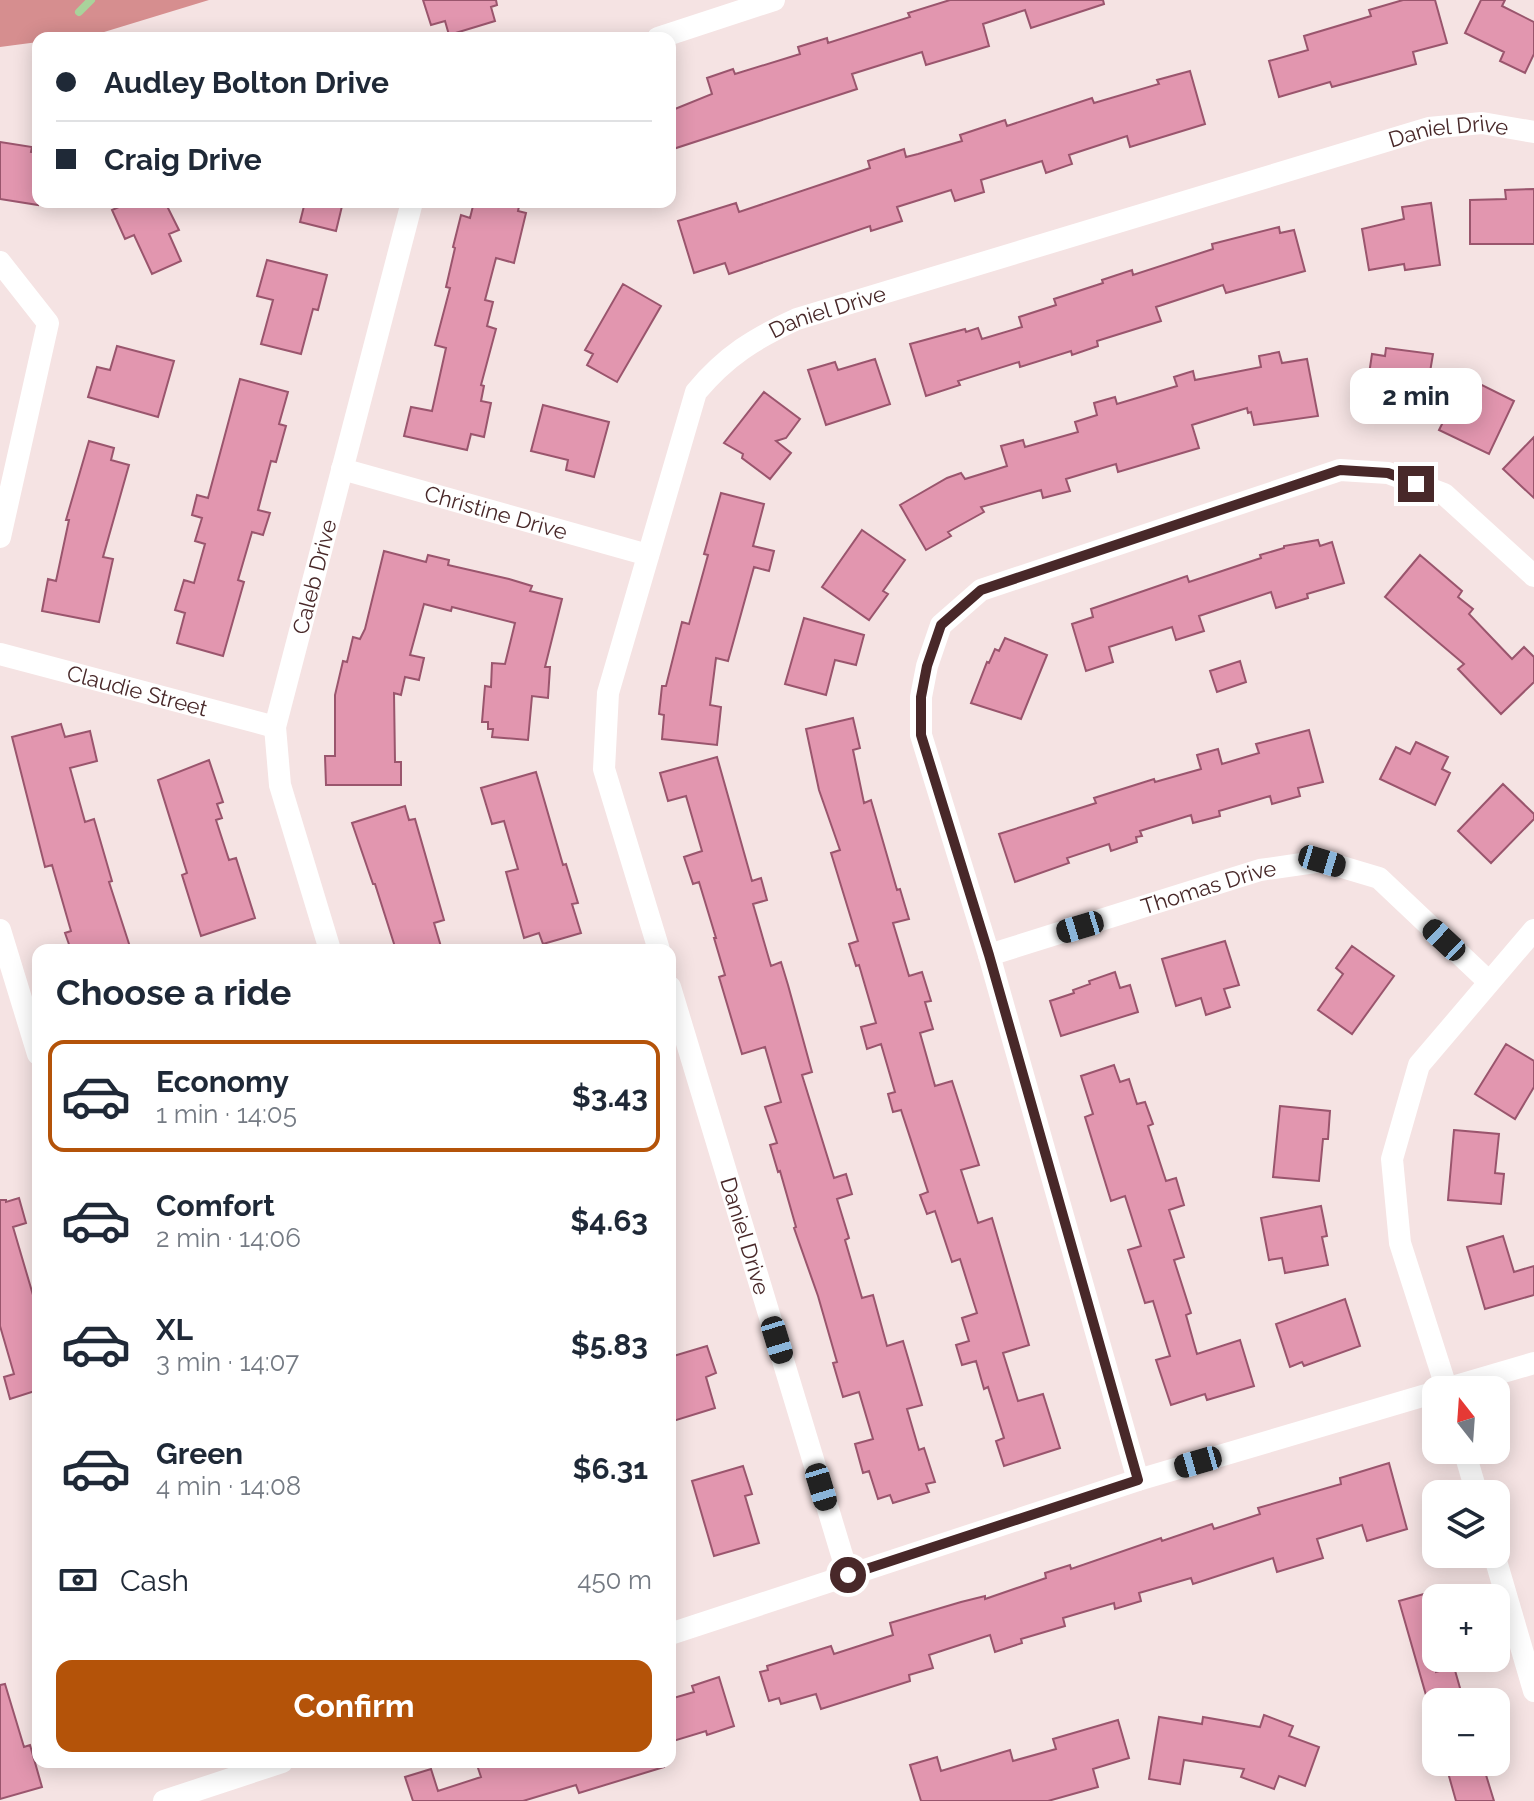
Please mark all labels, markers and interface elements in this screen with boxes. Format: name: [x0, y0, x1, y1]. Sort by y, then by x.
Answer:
text: Audley Bolton Drive: [104, 65, 389, 100]
street label: Daniel Drive: [1385, 110, 1511, 153]
text: Craig Drive: [104, 142, 262, 177]
street label: Daniel Drive: [764, 280, 889, 344]
callout: 2 min: [1350, 368, 1482, 424]
text: 2 min: [1382, 381, 1450, 411]
route end: [1398, 466, 1434, 502]
street label: Christine Drive: [422, 480, 570, 545]
street label: Caleb Drive: [287, 516, 342, 637]
street label: Claudie Street: [64, 659, 211, 722]
car: [1296, 843, 1348, 879]
street label: Thomas Drive: [1138, 855, 1278, 920]
car: [1054, 909, 1106, 945]
car: [1418, 915, 1470, 965]
text: Choose a ride: [56, 971, 291, 1013]
icon: car: [60, 1060, 132, 1132]
text: Economy: [156, 1064, 289, 1099]
text: $3.43: [572, 1079, 648, 1114]
text: 1 min · 14:05: [156, 1099, 297, 1129]
street label: Daniel Drive: [715, 1174, 775, 1298]
icon: car: [60, 1184, 132, 1256]
text: Comfort: [156, 1188, 275, 1223]
text: $4.63: [570, 1203, 648, 1238]
text: 2 min · 14:06: [156, 1223, 301, 1253]
icon: car: [60, 1308, 132, 1380]
text: XL: [156, 1312, 193, 1347]
car: [759, 1314, 795, 1366]
text: $5.83: [571, 1327, 648, 1362]
text: 3 min · 14:07: [156, 1347, 299, 1377]
north arrow: [1422, 1376, 1510, 1464]
map controls: [1422, 1376, 1510, 1776]
icon: car: [60, 1432, 132, 1504]
text: Green: [156, 1436, 243, 1471]
car: [1172, 1444, 1224, 1480]
text: $6.31: [572, 1451, 648, 1486]
car: [803, 1461, 839, 1513]
text: 4 min · 14:08: [156, 1471, 301, 1501]
button: layers: [1422, 1480, 1510, 1568]
route start: [830, 1557, 866, 1593]
icon: cash: [56, 1558, 100, 1602]
text: Cash: [120, 1563, 189, 1598]
text: 450 m: [577, 1565, 652, 1595]
button: +: [1422, 1584, 1510, 1672]
button: Confirm: [56, 1660, 652, 1752]
button: −: [1422, 1688, 1510, 1776]

